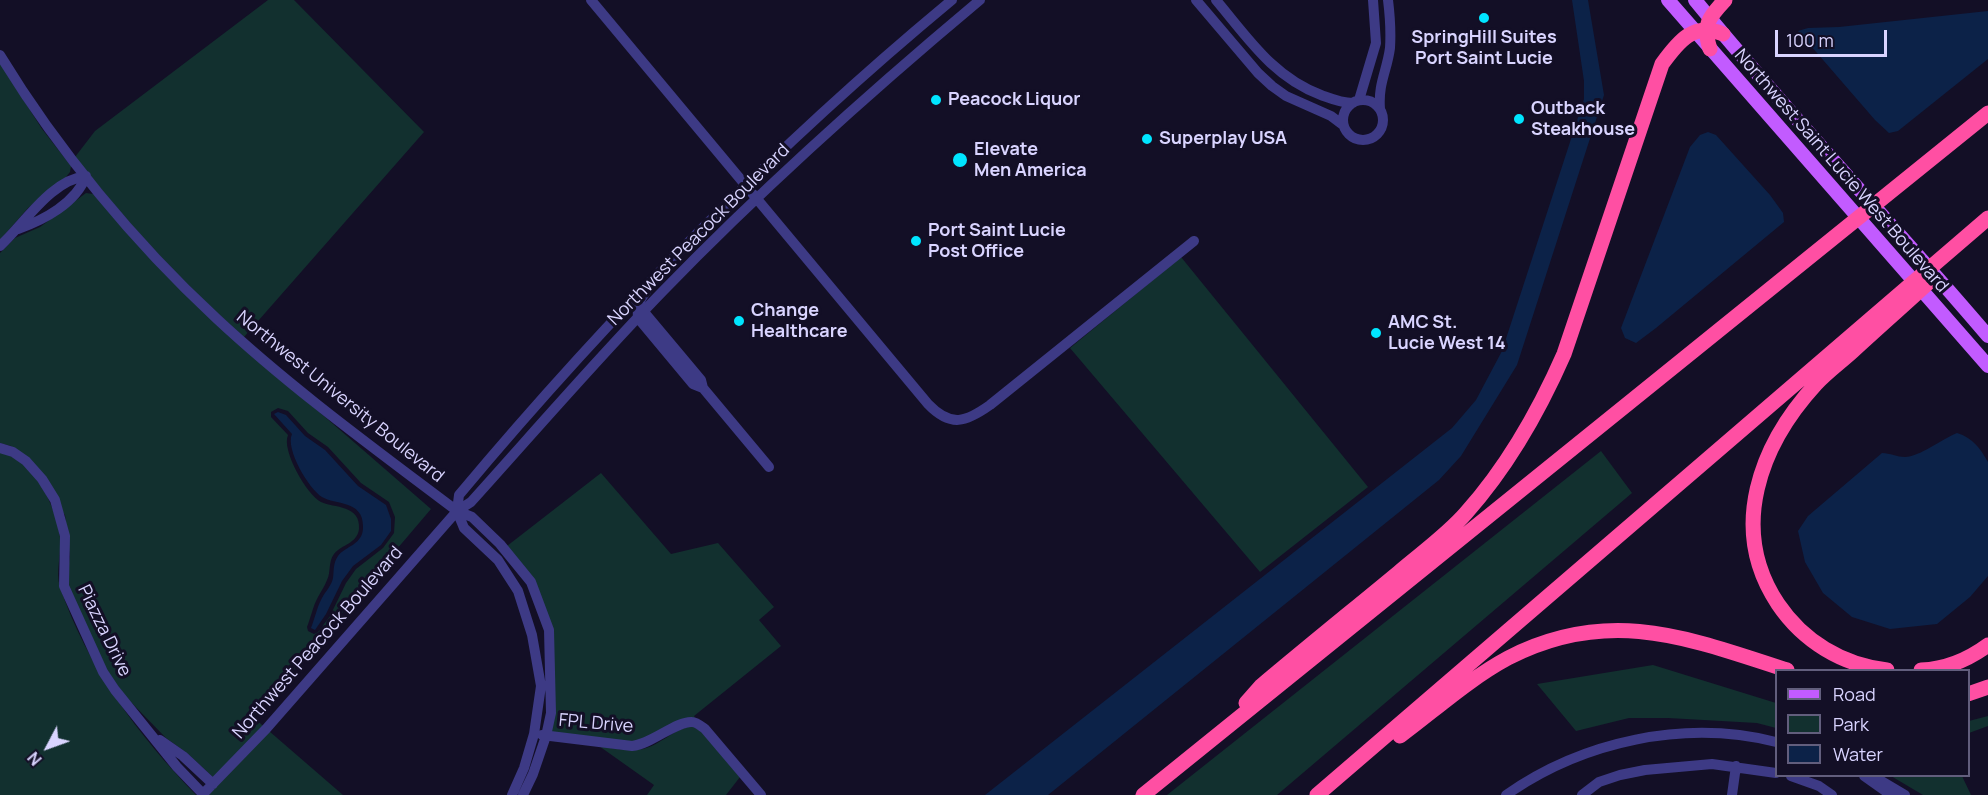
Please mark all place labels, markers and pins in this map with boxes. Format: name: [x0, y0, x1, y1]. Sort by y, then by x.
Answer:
marker: SpringHill Suites Port Saint Lucie: [1477, 11, 1491, 25]
place label: SpringHill Suites Port Saint Lucie: [1411, 27, 1557, 70]
place label: Peacock Liquor: [948, 89, 1081, 111]
marker: Peacock Liquor: [929, 93, 943, 107]
place label: Outback Steakhouse: [1531, 98, 1635, 140]
marker: Outback Steakhouse: [1512, 112, 1526, 126]
place label: Superplay USA: [1159, 128, 1287, 150]
marker: Superplay USA: [1140, 132, 1154, 146]
place label: Elevate Men America: [974, 139, 1087, 182]
marker: Elevate Men America: [951, 151, 969, 169]
place label: Port Saint Lucie Post Office: [928, 220, 1066, 262]
marker: Port Saint Lucie Post Office: [909, 234, 923, 248]
place label: Change Healthcare: [751, 300, 848, 342]
place label: AMC St. Lucie West 14: [1388, 312, 1506, 354]
marker: Change Healthcare: [732, 314, 746, 328]
marker: AMC St. Lucie West 14: [1369, 326, 1383, 340]

